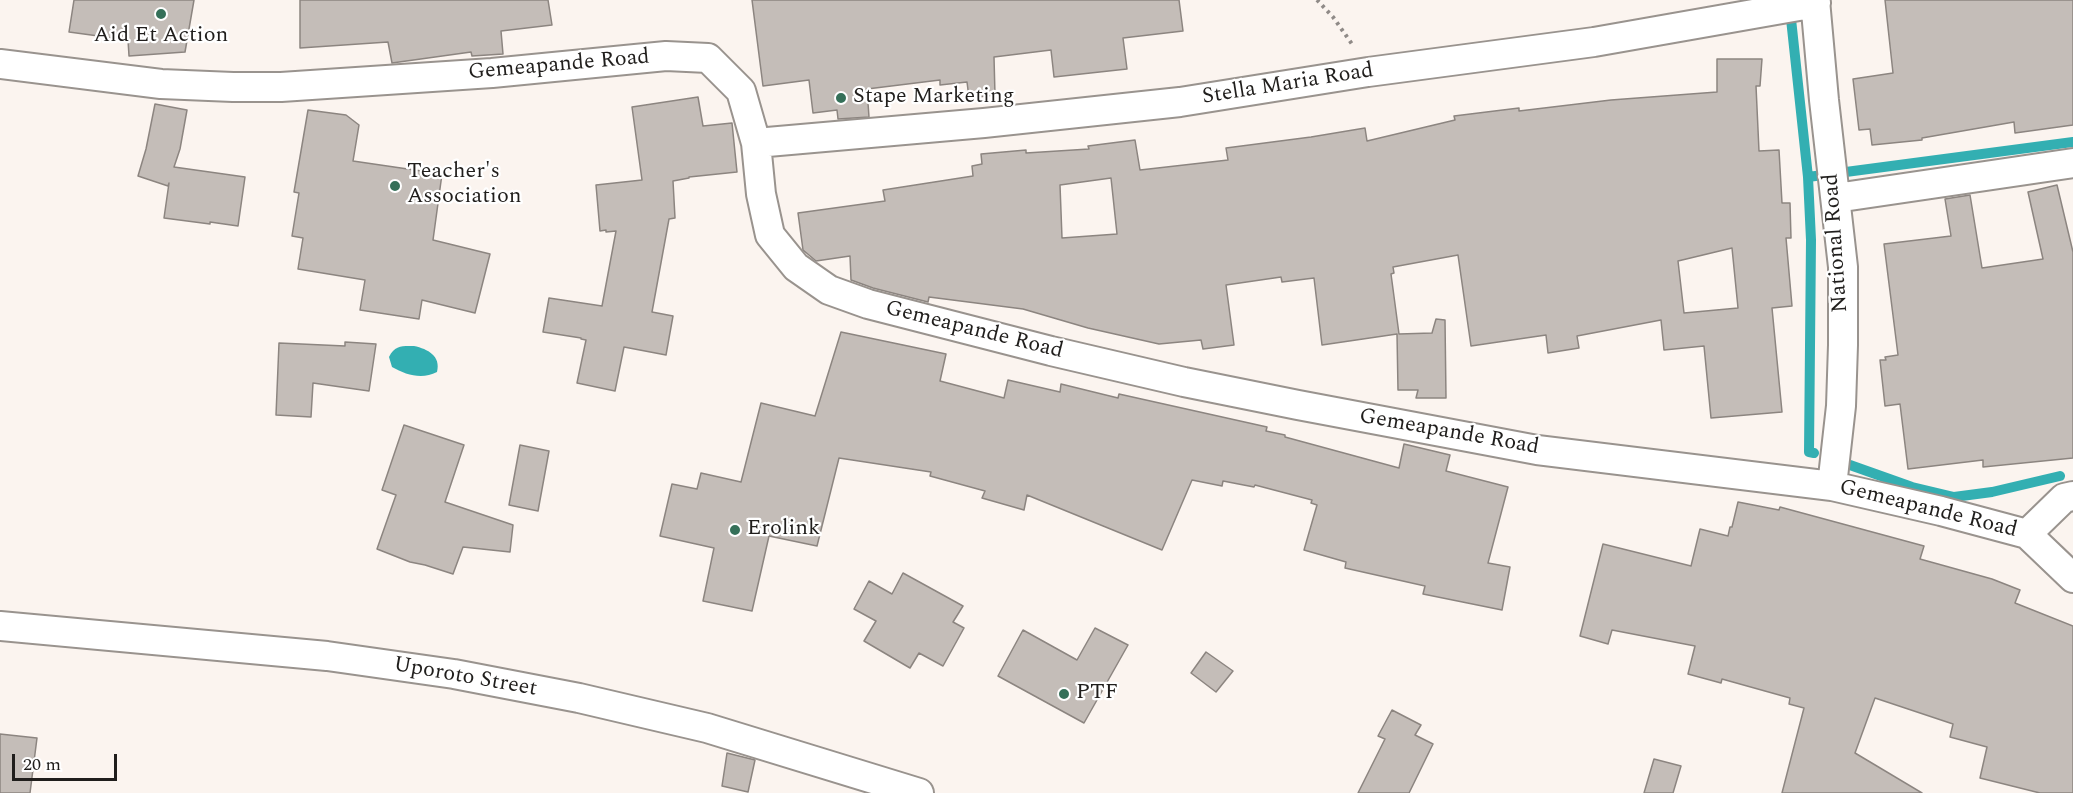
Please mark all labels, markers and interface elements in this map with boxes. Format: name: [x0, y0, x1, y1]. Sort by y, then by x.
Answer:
marker: Aid Et Action: [154, 7, 168, 21]
place label: Aid Et Action: [94, 24, 228, 50]
street label: Gemeapande Road: [467, 45, 651, 87]
street label: Stella Maria Road: [1201, 58, 1375, 112]
place label: Stape Marketing: [853, 85, 1015, 111]
marker: Stape Marketing: [834, 91, 848, 105]
place label: Teacher's Association: [407, 160, 522, 212]
street label: National Road: [1819, 172, 1855, 314]
marker: Teacher's Association: [388, 179, 402, 193]
street label: Gemeapande Road: [882, 296, 1066, 366]
street label: Gemeapande Road: [1357, 404, 1541, 462]
street label: Gemeapande Road: [1836, 475, 2020, 545]
place label: Erolink: [747, 517, 820, 543]
marker: Erolink: [728, 523, 742, 537]
street label: Uporoto Street: [391, 652, 539, 704]
place label: PTF: [1076, 681, 1118, 707]
marker: PTF: [1057, 687, 1071, 701]
scale bar: [15, 742, 120, 780]
text: 20 m: [23, 751, 61, 778]

